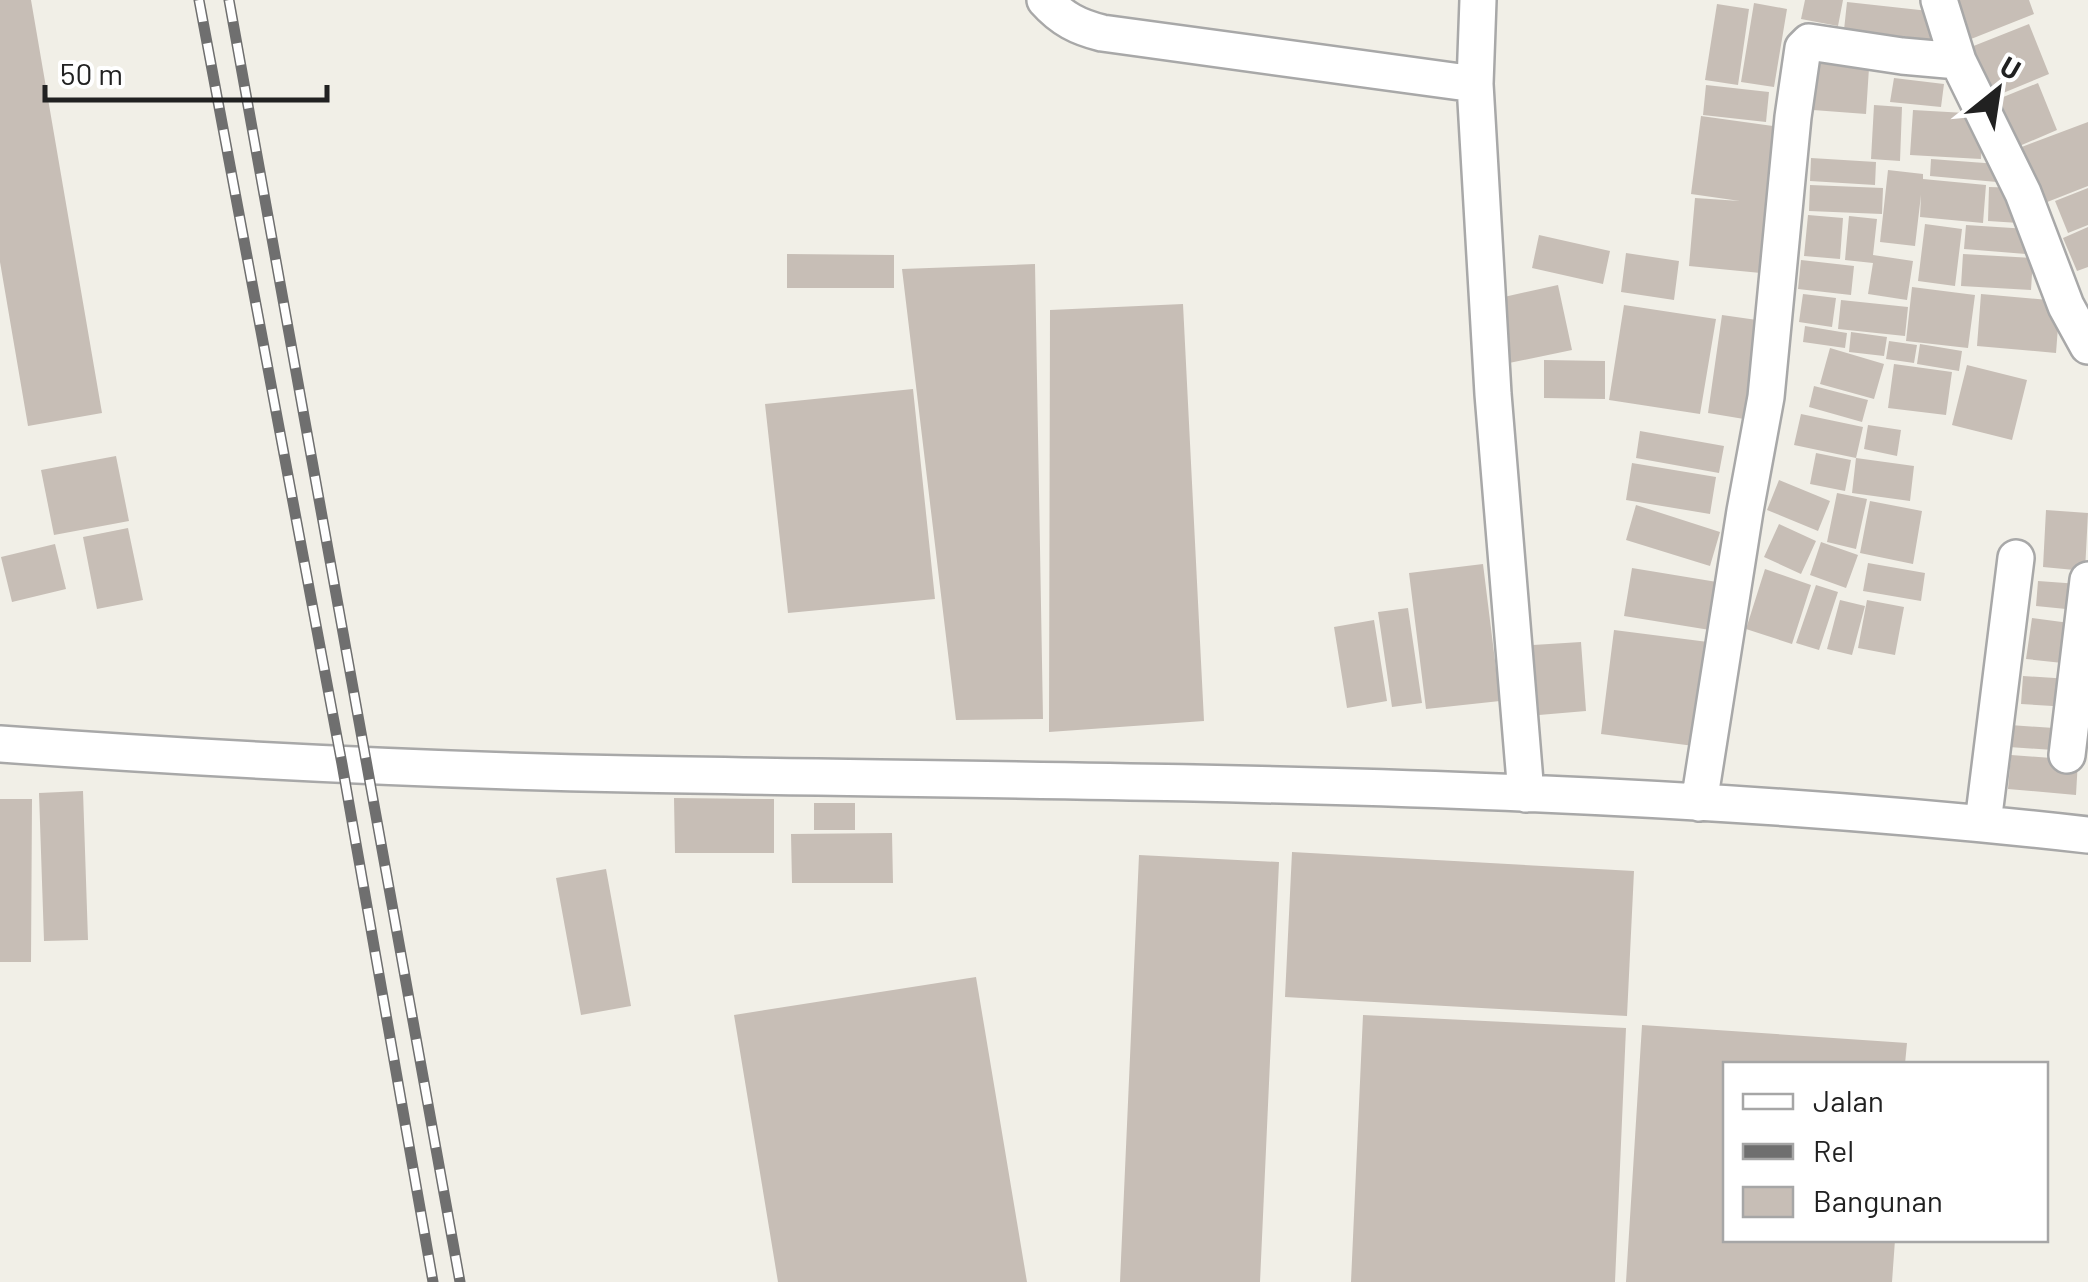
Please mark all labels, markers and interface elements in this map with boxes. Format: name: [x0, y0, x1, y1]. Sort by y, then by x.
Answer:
scale bar: [45, 40, 328, 102]
north arrow: [1948, 40, 2048, 140]
text: U: [1995, 48, 2027, 87]
text: 50 m: [60, 55, 123, 91]
legend: [1723, 1062, 2048, 1242]
text: Jalan: [1813, 1082, 1884, 1118]
text: Rel: [1813, 1132, 1854, 1168]
text: Bangunan: [1813, 1182, 1943, 1218]

